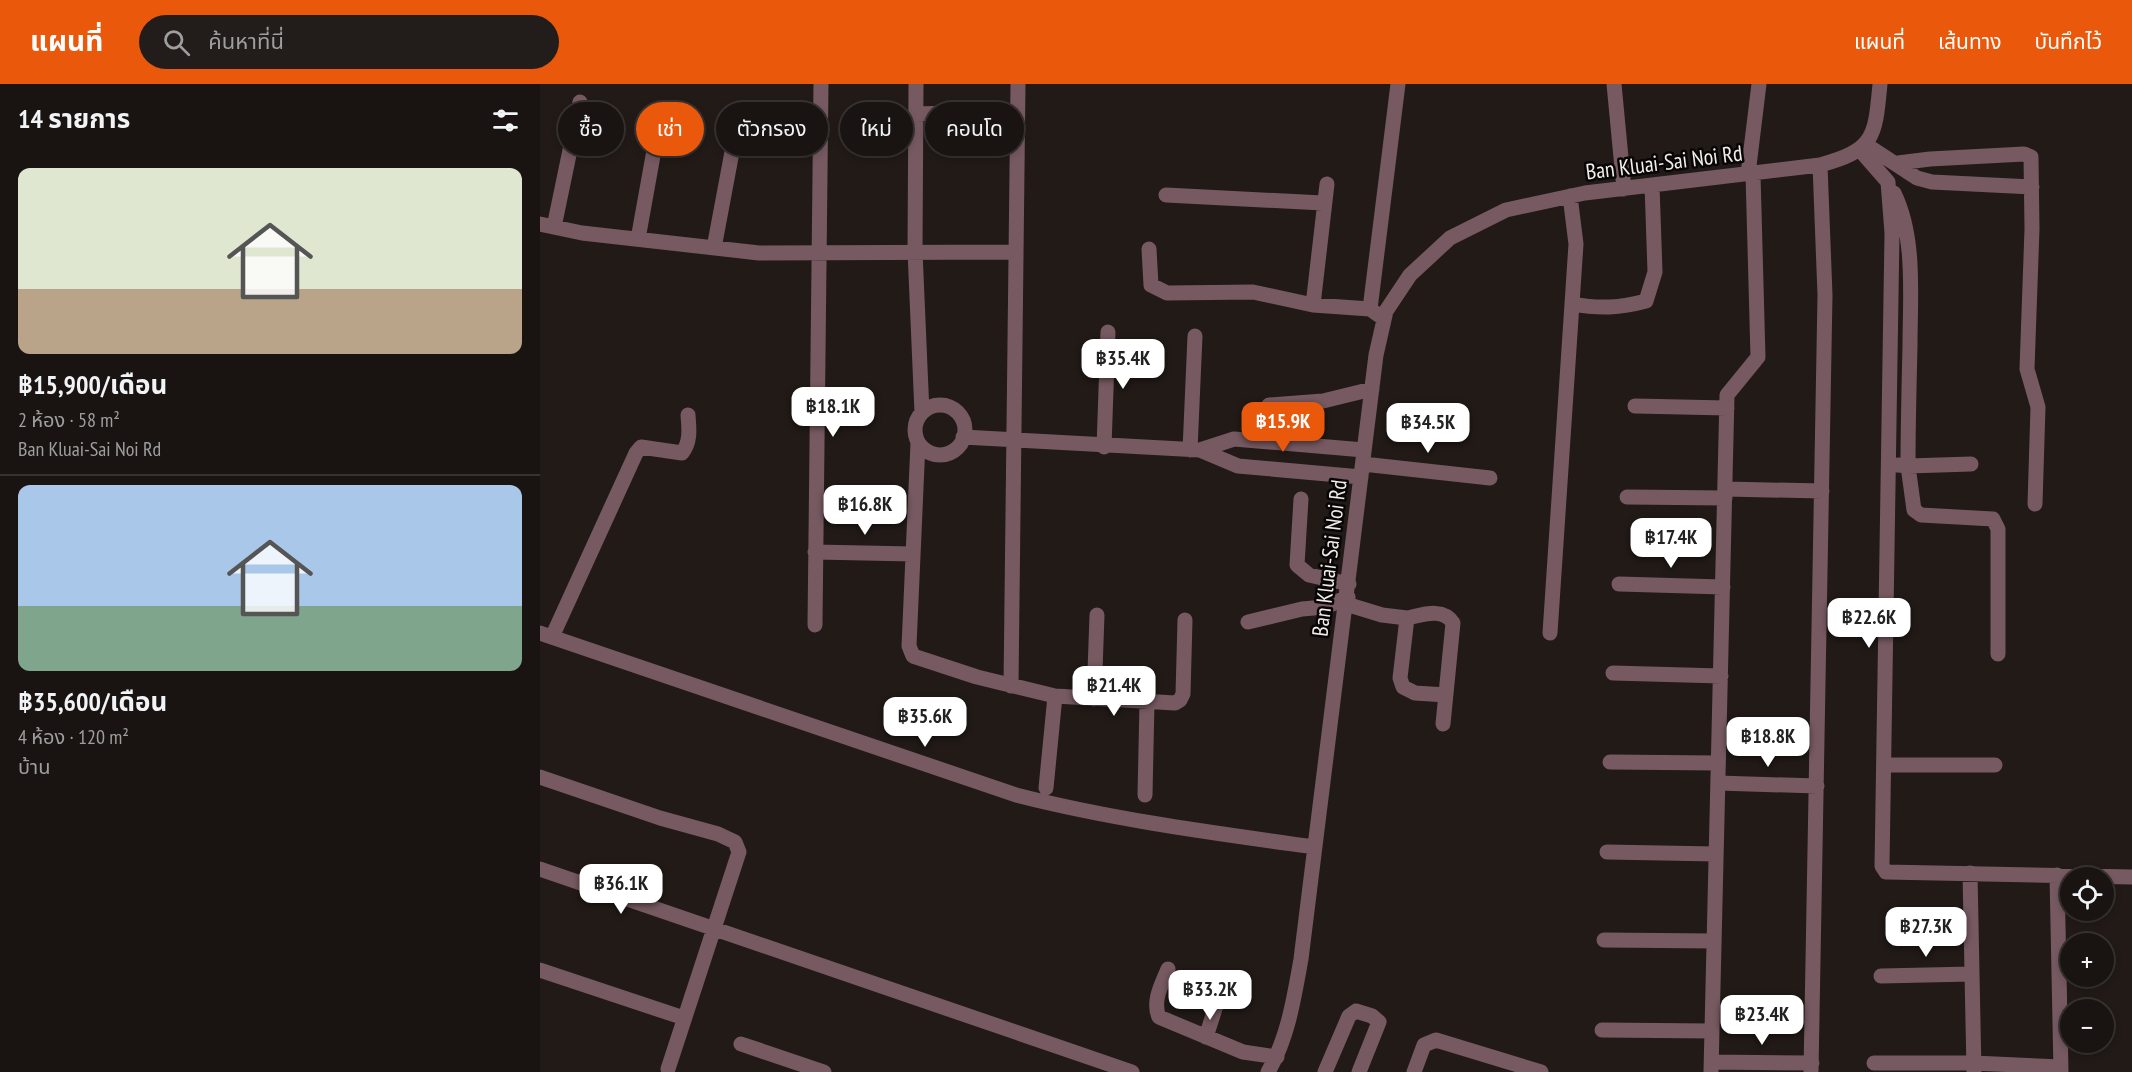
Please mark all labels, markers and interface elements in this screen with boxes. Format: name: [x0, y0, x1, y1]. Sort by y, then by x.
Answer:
search box: [139, 15, 559, 69]
text: แผนที่: [30, 22, 103, 59]
icon: search: [160, 26, 193, 59]
text: ค้นหาที่นี่: [208, 27, 284, 55]
text: แผนที่: [1854, 28, 1905, 55]
text: เส้นทาง: [1938, 28, 2002, 55]
text: บันทึกไว้: [2035, 28, 2102, 55]
text: 14 รายการ: [18, 102, 130, 135]
chip: ซื้อ: [558, 102, 624, 156]
chip: เช่า: [636, 102, 704, 156]
chip: ตัวกรอง: [716, 102, 828, 156]
chip: ใหม่: [840, 102, 913, 156]
chip: คอนโด: [925, 102, 1024, 156]
icon: filters: [489, 104, 522, 137]
street label: Ban Kluai-Sai Noi Rd: [1584, 139, 1744, 185]
icon: home: [216, 207, 324, 315]
pin: ฿35.4K: [1074, 339, 1172, 390]
text: ฿35.4K: [1096, 345, 1150, 371]
text: ฿15,900/เดือน: [18, 368, 167, 401]
pin: ฿18.1K: [784, 387, 882, 438]
text: ฿18.1K: [806, 393, 860, 419]
pin: ฿15.9K: [1234, 402, 1332, 453]
pin: ฿34.5K: [1379, 403, 1477, 454]
text: 2 ห้อง · 58 m²: [18, 407, 120, 433]
text: ฿15.9K: [1256, 408, 1310, 434]
text: ฿34.5K: [1401, 409, 1455, 435]
text: Ban Kluai-Sai Noi Rd: [18, 436, 161, 462]
street label: Ban Kluai-Sai Noi Rd: [1306, 478, 1352, 638]
pin: ฿16.8K: [816, 485, 914, 536]
text: ฿16.8K: [838, 491, 892, 517]
pin: ฿17.4K: [1622, 518, 1720, 569]
icon: home: [216, 524, 324, 632]
text: ฿17.4K: [1645, 524, 1697, 550]
pin: ฿22.6K: [1820, 598, 1918, 649]
text: ฿22.6K: [1842, 604, 1896, 630]
pin: ฿21.4K: [1065, 666, 1163, 717]
text: ฿21.4K: [1087, 672, 1141, 698]
text: ฿35,600/เดือน: [18, 685, 167, 718]
pin: ฿35.6K: [876, 697, 974, 748]
text: ฿35.6K: [898, 703, 952, 729]
pin: ฿18.8K: [1719, 717, 1817, 768]
text: ฿18.8K: [1741, 723, 1795, 749]
text: 4 ห้อง · 120 m²: [18, 724, 129, 750]
text: บ้าน: [18, 754, 50, 780]
pin: ฿36.1K: [572, 864, 670, 915]
map controls: [2060, 867, 2114, 1053]
button: locate: [2060, 867, 2114, 921]
text: ฿36.1K: [594, 870, 648, 896]
pin: ฿27.3K: [1877, 907, 1975, 958]
text: ฿27.3K: [1900, 913, 1952, 939]
button: +: [2060, 933, 2114, 987]
pin: ฿33.2K: [1161, 970, 1259, 1021]
text: ฿33.2K: [1183, 976, 1237, 1002]
pin: ฿23.4K: [1713, 995, 1811, 1046]
button: −: [2060, 999, 2114, 1053]
text: ฿23.4K: [1735, 1001, 1789, 1027]

